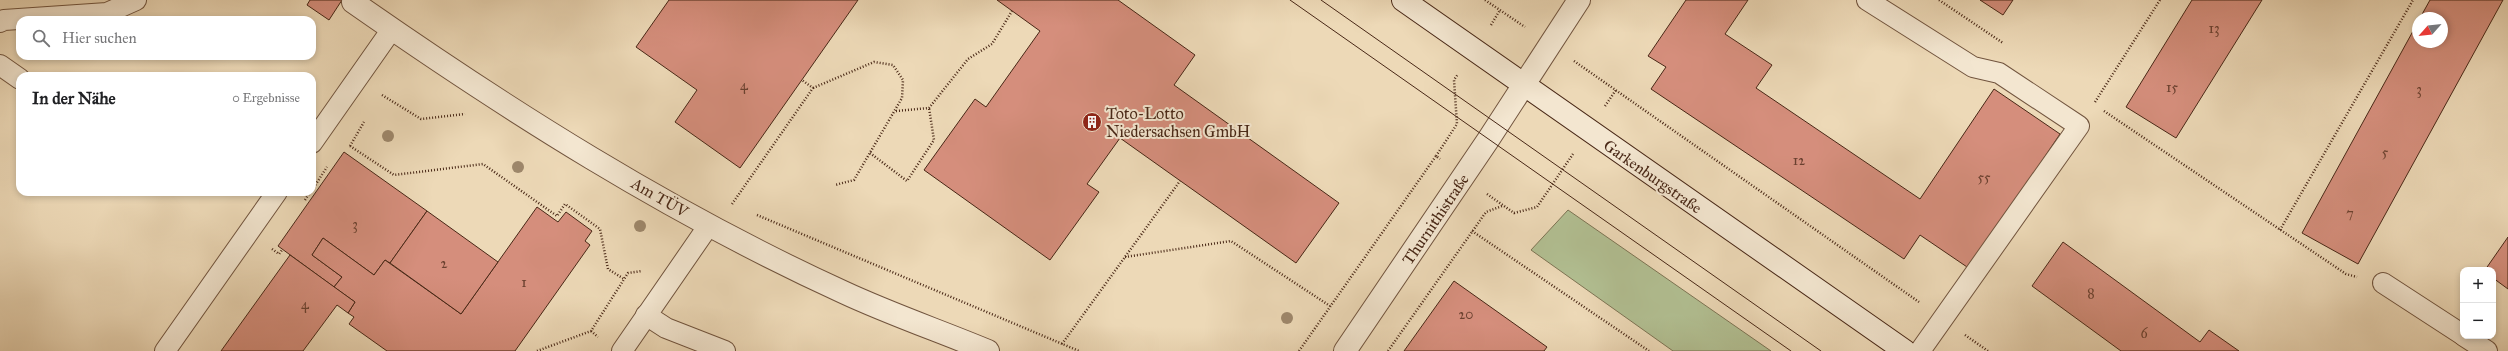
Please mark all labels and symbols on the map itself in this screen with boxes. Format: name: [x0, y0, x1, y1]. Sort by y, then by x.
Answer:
north arrow: [2412, 12, 2448, 48]
house number: 13: [2208, 20, 2220, 37]
house number: 4: [740, 77, 749, 94]
house number: 15: [2166, 79, 2178, 96]
house number: 3: [2416, 81, 2422, 98]
place label: Toto-Lotto Niedersachsen GmbH: [1106, 104, 1251, 141]
building icon: Toto-Lotto Niedersachsen GmbH: [1081, 111, 1103, 133]
street label: Garkenburgstraße: [1599, 135, 1706, 218]
house number: 5: [2382, 144, 2389, 161]
house number: 12: [1793, 152, 1805, 169]
house number: 55: [1977, 169, 1991, 186]
street label: Thurnithistraße: [1398, 170, 1473, 268]
street label: Am TÜV: [627, 172, 693, 222]
house number: 7: [2346, 205, 2354, 222]
house number: 3: [352, 216, 358, 233]
house number: 2: [441, 255, 448, 272]
house number: 1: [521, 274, 527, 291]
house number: 8: [2087, 285, 2095, 302]
house number: 4: [301, 296, 310, 313]
house number: 20: [1458, 306, 1474, 323]
house number: 6: [2140, 325, 2148, 342]

